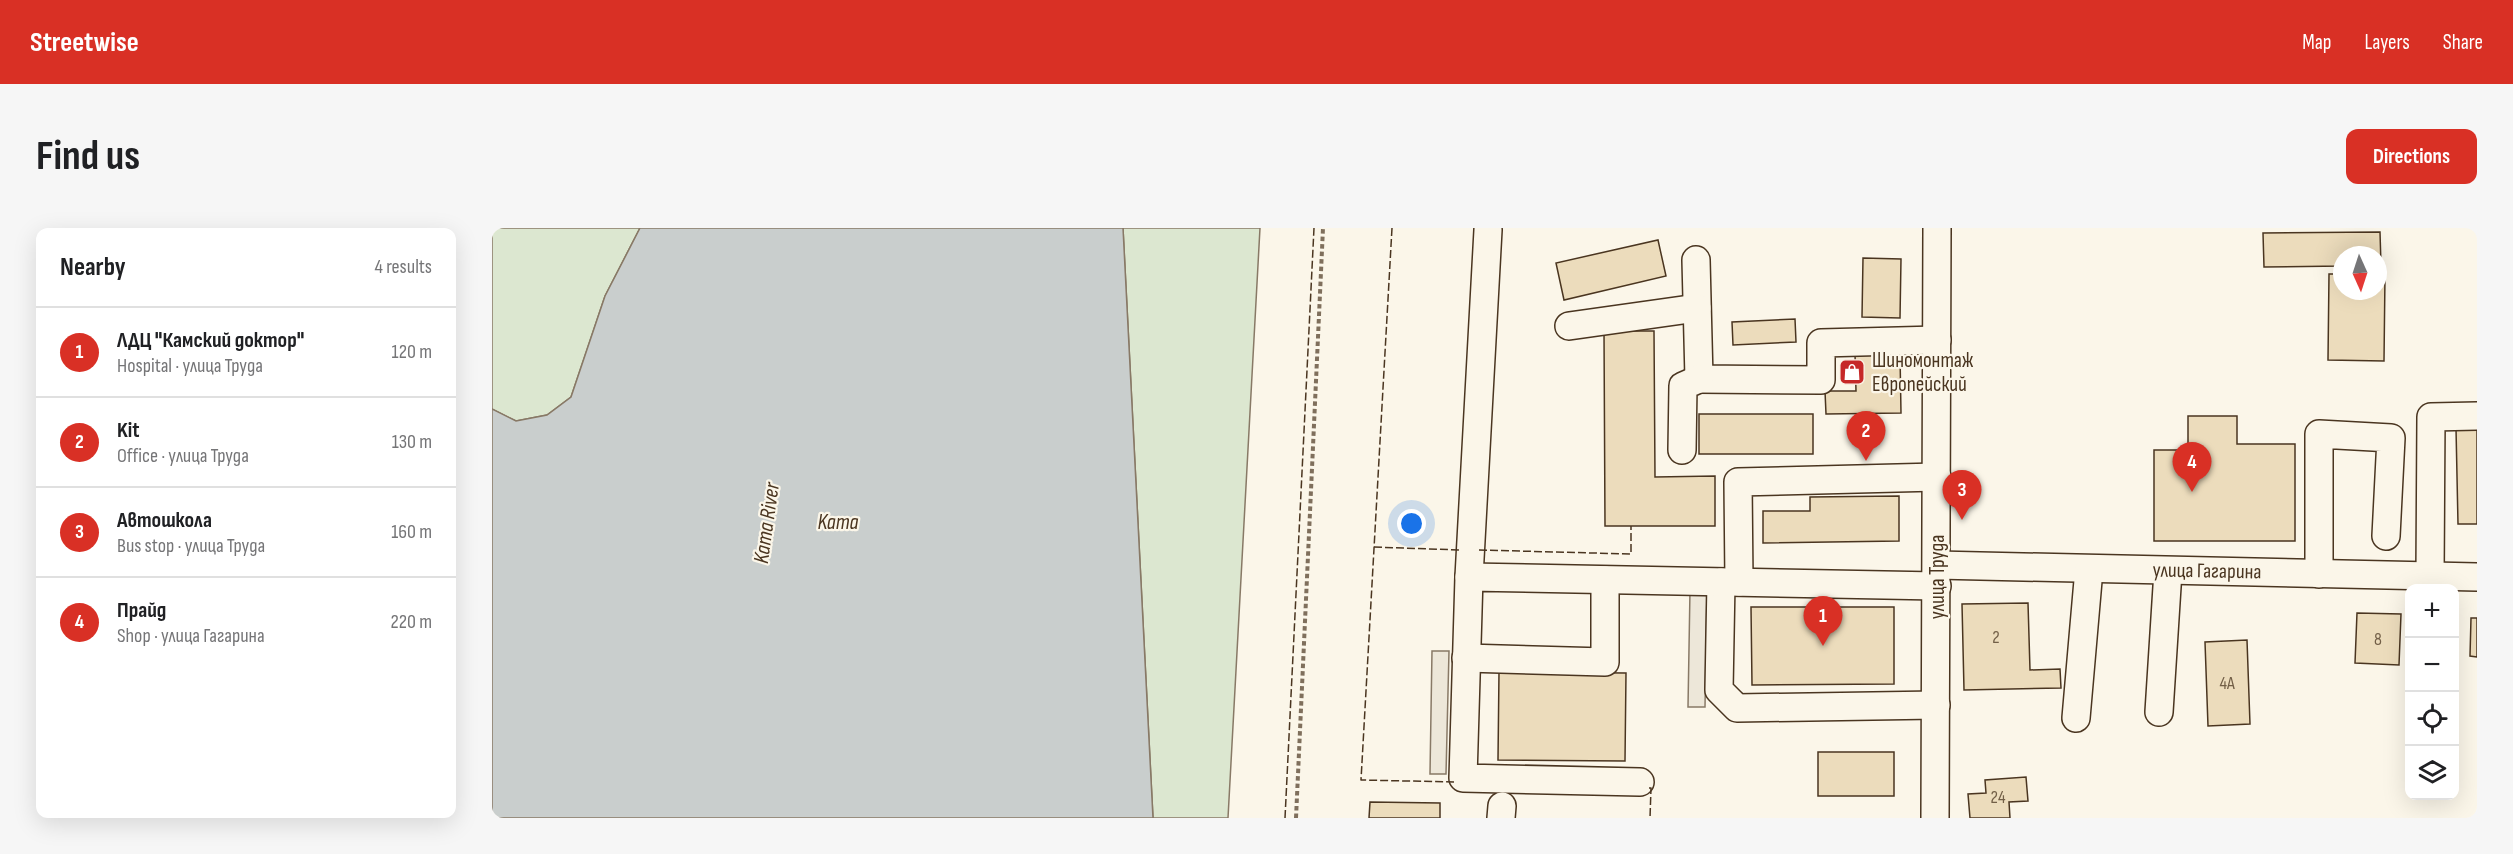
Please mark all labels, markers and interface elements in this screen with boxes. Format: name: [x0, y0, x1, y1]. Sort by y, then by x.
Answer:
text: Streetwise: [30, 26, 139, 59]
text: Map: [2302, 30, 2331, 55]
text: Layers: [2364, 30, 2410, 55]
text: Share: [2443, 30, 2483, 55]
button: Directions: [2346, 129, 2477, 184]
text: Find us: [36, 131, 140, 182]
north arrow: [2333, 246, 2387, 300]
text: Nearby: [60, 252, 126, 283]
text: 4 results: [375, 255, 432, 279]
text: ЛДЦ "Камский доктор": [117, 327, 304, 354]
text: 1: [76, 340, 83, 364]
text: 120 m: [392, 340, 432, 364]
place label: Шиномонтаж Европейский: [1872, 348, 1974, 397]
text: Hospital · улица Труда: [117, 354, 263, 378]
shop icon: Шиномонтаж Европейский: [1837, 357, 1867, 387]
pin: 2: [1846, 412, 1886, 461]
text: Kit: [117, 417, 140, 444]
text: 2: [75, 430, 84, 454]
text: 130 m: [392, 430, 432, 454]
pin: 4: [2172, 442, 2212, 492]
text: Office · улица Труда: [117, 444, 249, 468]
pin: 3: [1942, 470, 1982, 520]
water label: Kama River: [748, 480, 786, 565]
text: Автошкола: [117, 507, 212, 534]
water label: Kama: [817, 509, 859, 536]
your location: [1397, 509, 1426, 538]
text: 3: [75, 520, 84, 544]
text: 160 m: [391, 520, 432, 544]
text: Bus stop · улица Труда: [117, 534, 265, 558]
street label: улица Труда: [1925, 535, 1950, 619]
street label: улица Гагарина: [2152, 558, 2262, 584]
map controls: [2405, 584, 2459, 800]
button: +: [2405, 584, 2459, 638]
pin: 1: [1804, 596, 1842, 646]
text: Прайд: [117, 597, 166, 624]
text: 4: [75, 610, 84, 634]
text: 220 m: [391, 610, 432, 634]
text: Shop · улица Гагарина: [117, 624, 265, 648]
house number: 2: [1992, 627, 2000, 648]
house number: 8: [2374, 629, 2382, 650]
button: −: [2405, 638, 2459, 692]
house number: 4А: [2219, 673, 2235, 694]
button: locate: [2405, 692, 2459, 746]
button: layers: [2405, 746, 2459, 800]
house number: 24: [1991, 787, 2006, 808]

